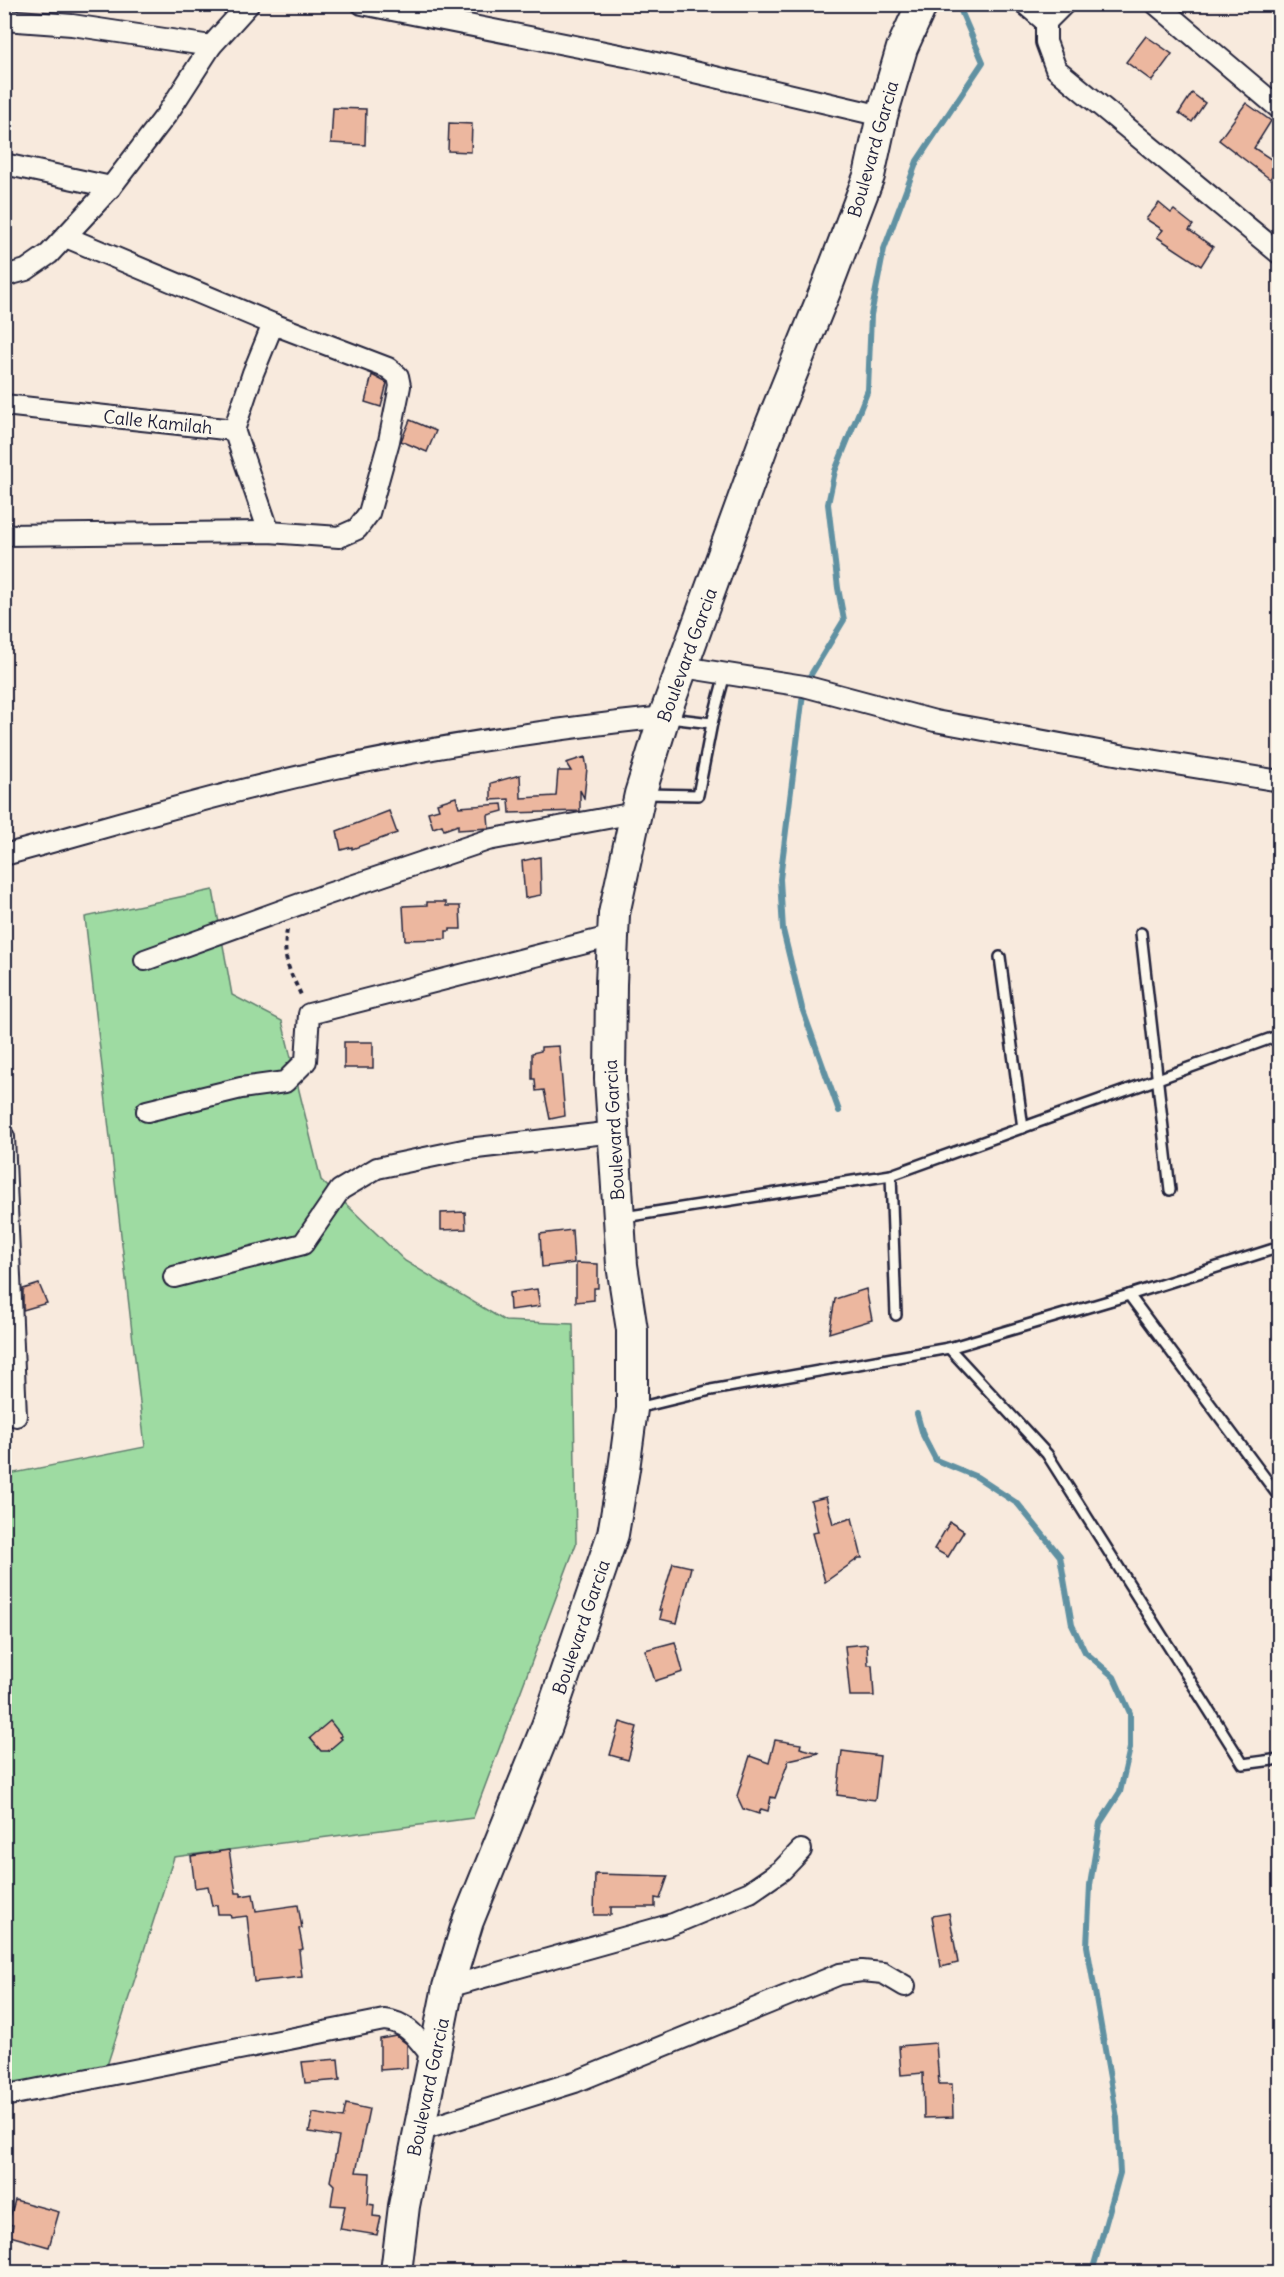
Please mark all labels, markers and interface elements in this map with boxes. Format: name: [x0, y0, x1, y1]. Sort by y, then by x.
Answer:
street label: Boulevard Garcia: [843, 78, 903, 220]
street label: Calle Kamilah: [102, 405, 214, 439]
street label: Boulevard Garcia: [652, 585, 722, 725]
street label: Boulevard Garcia: [599, 1059, 629, 1201]
street label: Boulevard Garcia: [547, 1557, 615, 1697]
street label: Boulevard Garcia: [402, 2016, 454, 2158]

